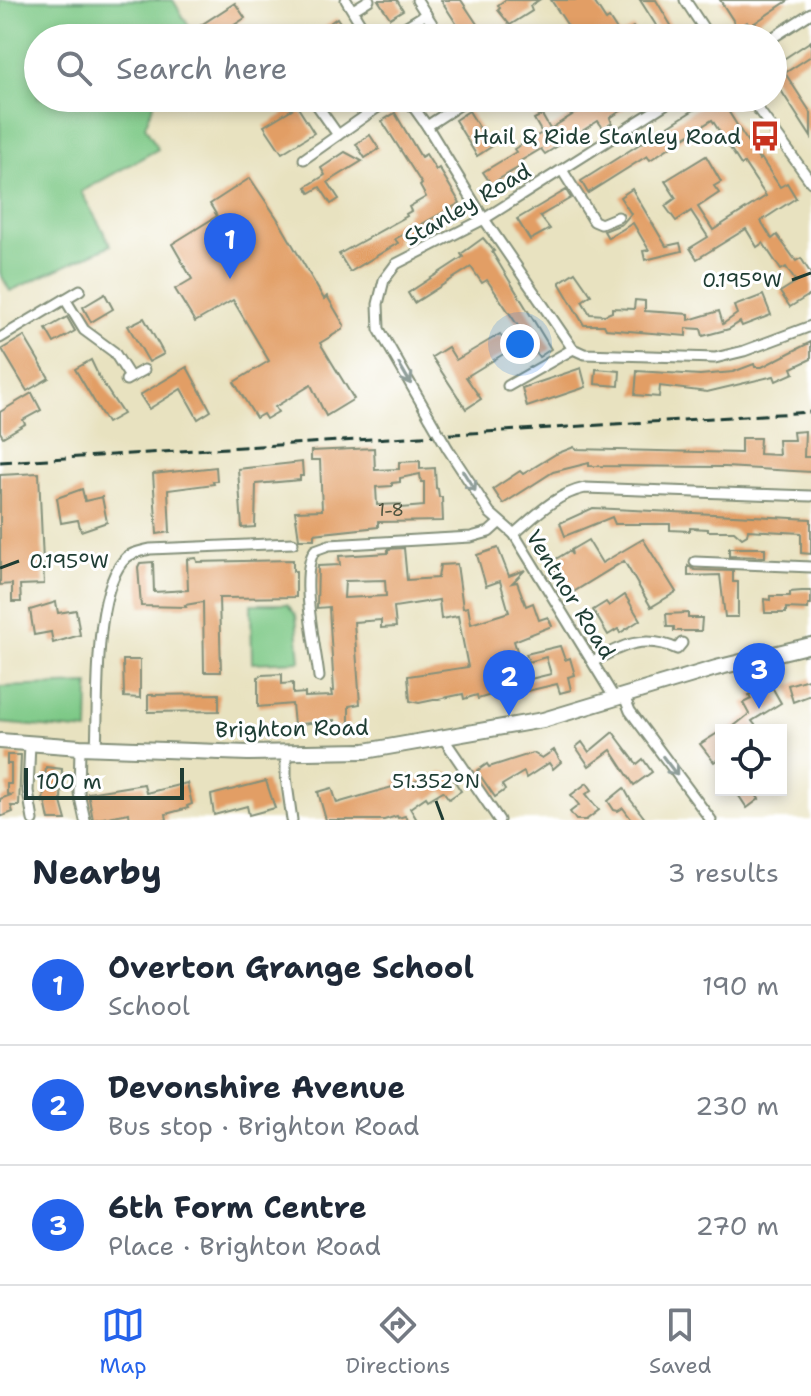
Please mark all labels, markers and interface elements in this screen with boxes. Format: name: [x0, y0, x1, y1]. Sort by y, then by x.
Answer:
search box: [24, 24, 787, 112]
icon: search: [52, 46, 96, 90]
text: Search here: [116, 48, 287, 89]
bus stop icon: Hail & Ride Stanley Road: [748, 119, 782, 153]
place label: Hail & Ride Stanley Road: [473, 122, 741, 151]
street label: Stanley Road: [398, 156, 536, 253]
pin: 1: [204, 213, 256, 279]
text: 0.195°W: [702, 267, 782, 293]
your location: [500, 324, 540, 364]
one-way arrow: [398, 361, 413, 385]
one-way arrow: [462, 469, 478, 492]
house number: 1-8: [378, 498, 404, 522]
street label: Ventnor Road: [519, 524, 622, 665]
text: 0.195°W: [29, 548, 109, 574]
pin: 3: [733, 643, 785, 709]
pin: 2: [483, 650, 535, 716]
street label: Brighton Road: [215, 713, 369, 744]
map controls: [715, 724, 787, 796]
button: locate: [715, 724, 787, 796]
one-way arrow: [661, 755, 678, 776]
scale bar: [24, 764, 184, 800]
text: 100 m: [36, 767, 102, 796]
text: 51.352°N: [392, 768, 480, 794]
text: Nearby: [32, 849, 162, 895]
text: 3 results: [667, 855, 779, 890]
text: Overton Grange School: [108, 947, 474, 988]
text: 1: [52, 968, 64, 1003]
text: 190 m: [702, 968, 779, 1003]
text: School: [108, 988, 190, 1023]
text: Devonshire Avenue: [108, 1067, 405, 1108]
text: 2: [49, 1088, 67, 1123]
text: 230 m: [695, 1088, 779, 1123]
text: Bus stop · Brighton Road: [108, 1108, 420, 1143]
text: 6th Form Centre: [108, 1187, 367, 1228]
text: 3: [49, 1208, 67, 1243]
text: 270 m: [696, 1208, 779, 1243]
text: Place · Brighton Road: [108, 1228, 381, 1263]
tab: Map: [99, 1303, 147, 1380]
tab: Directions: [345, 1303, 450, 1380]
tab: Saved: [649, 1303, 712, 1380]

